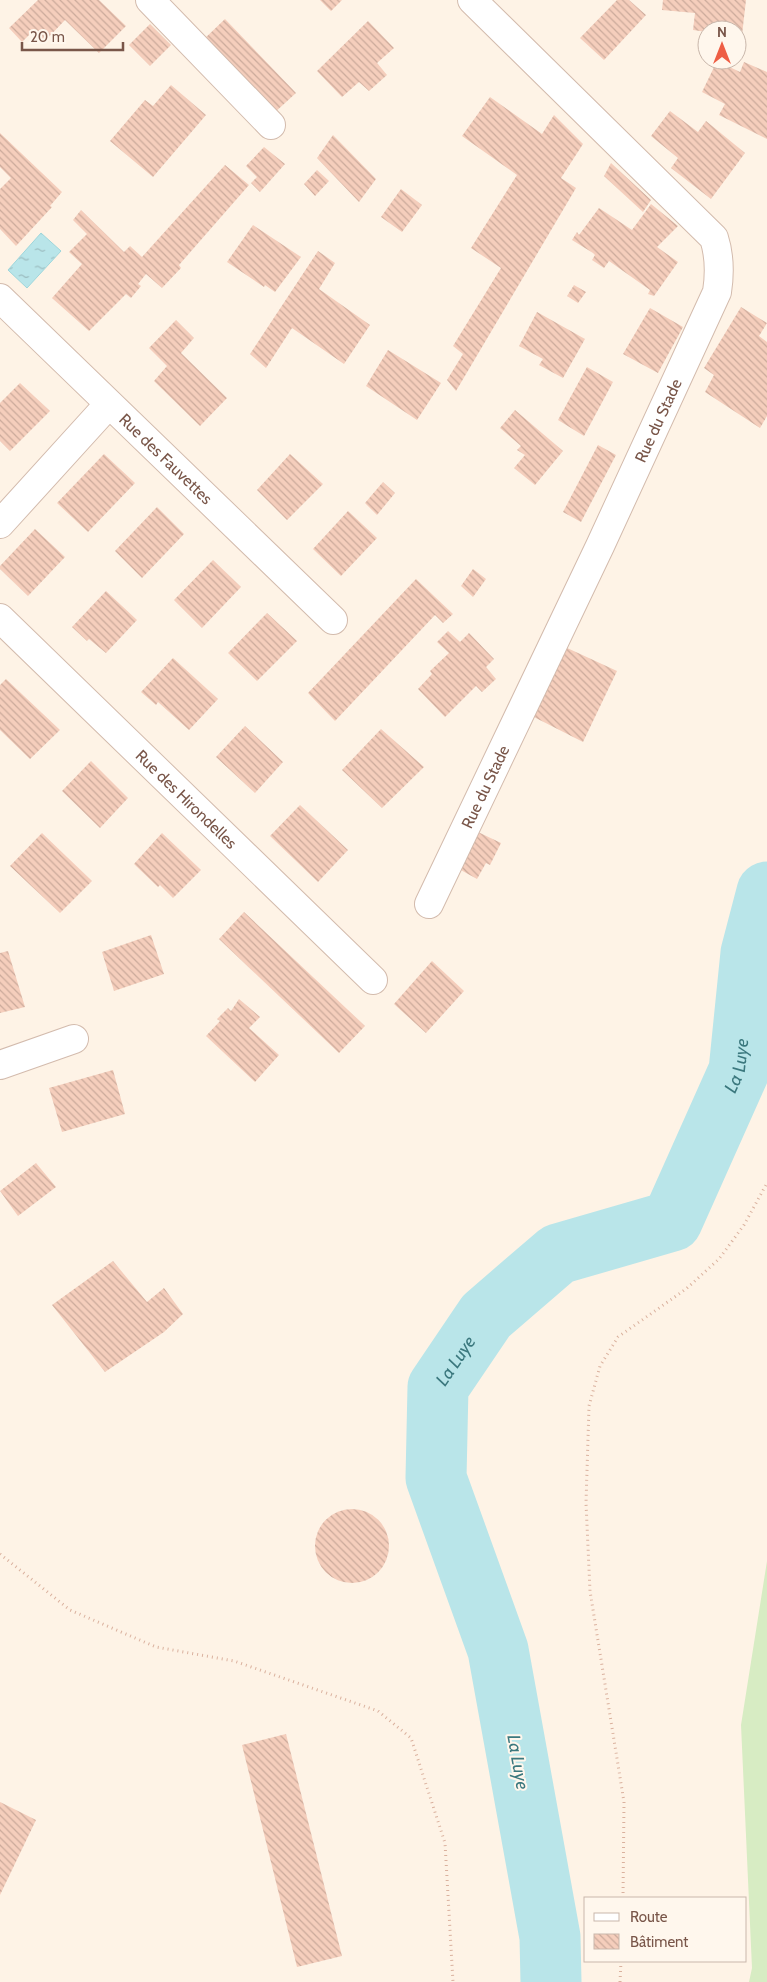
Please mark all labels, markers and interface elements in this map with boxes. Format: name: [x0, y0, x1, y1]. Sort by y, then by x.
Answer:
scale bar: [22, 20, 124, 52]
north arrow: [697, 20, 747, 70]
text: N: [717, 23, 727, 41]
text: 20 m: [30, 28, 65, 46]
street label: Rue du Stade: [630, 376, 685, 465]
street label: Rue des Fauvettes: [116, 409, 217, 508]
street label: Rue du Stade: [457, 742, 513, 831]
street label: Rue des Hirondelles: [132, 746, 241, 853]
water label: La Luye: [720, 1038, 753, 1096]
water label: La Luye: [431, 1332, 480, 1390]
water label: La Luye: [502, 1733, 534, 1791]
legend: [584, 1897, 747, 1962]
text: Route: [630, 1908, 668, 1926]
text: Bâtiment: [630, 1933, 688, 1951]

